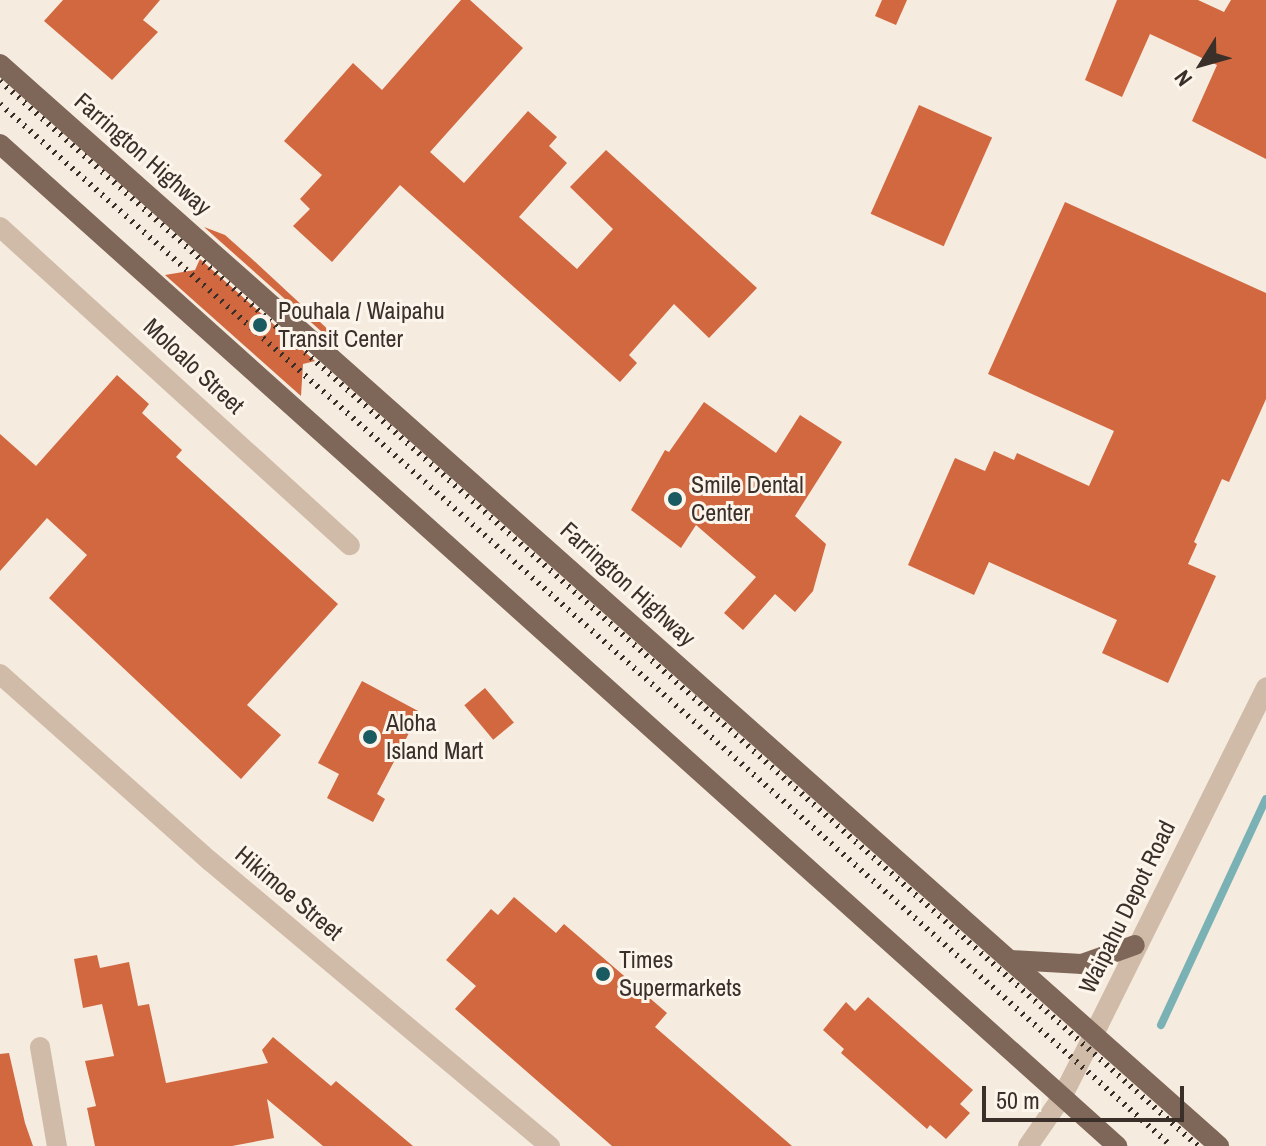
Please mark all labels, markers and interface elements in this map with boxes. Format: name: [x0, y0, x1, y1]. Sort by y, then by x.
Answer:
north arrow: [1162, 24, 1242, 104]
text: N: [1167, 64, 1199, 93]
street label: Farrington Highway: [69, 87, 217, 221]
place label: Pouhala / Waipahu Transit Center: [278, 297, 445, 353]
street label: Moloalo Street: [138, 312, 250, 420]
marker: Pouhala / Waipahu Transit Center: [249, 314, 271, 336]
place label: Smile Dental Center: [691, 471, 804, 527]
marker: Smile Dental Center: [666, 490, 684, 508]
street label: Farrington Highway: [555, 516, 701, 652]
place label: Aloha Island Mart: [386, 709, 483, 765]
marker: Aloha Island Mart: [361, 728, 379, 746]
street label: Waipahu Depot Road: [1073, 816, 1181, 998]
street label: Hikimoe Street: [229, 840, 349, 946]
place label: Times Supermarkets: [619, 946, 741, 1002]
marker: Times Supermarkets: [594, 965, 612, 983]
scale bar: [986, 1070, 1188, 1120]
text: 50 m: [996, 1084, 1040, 1116]

